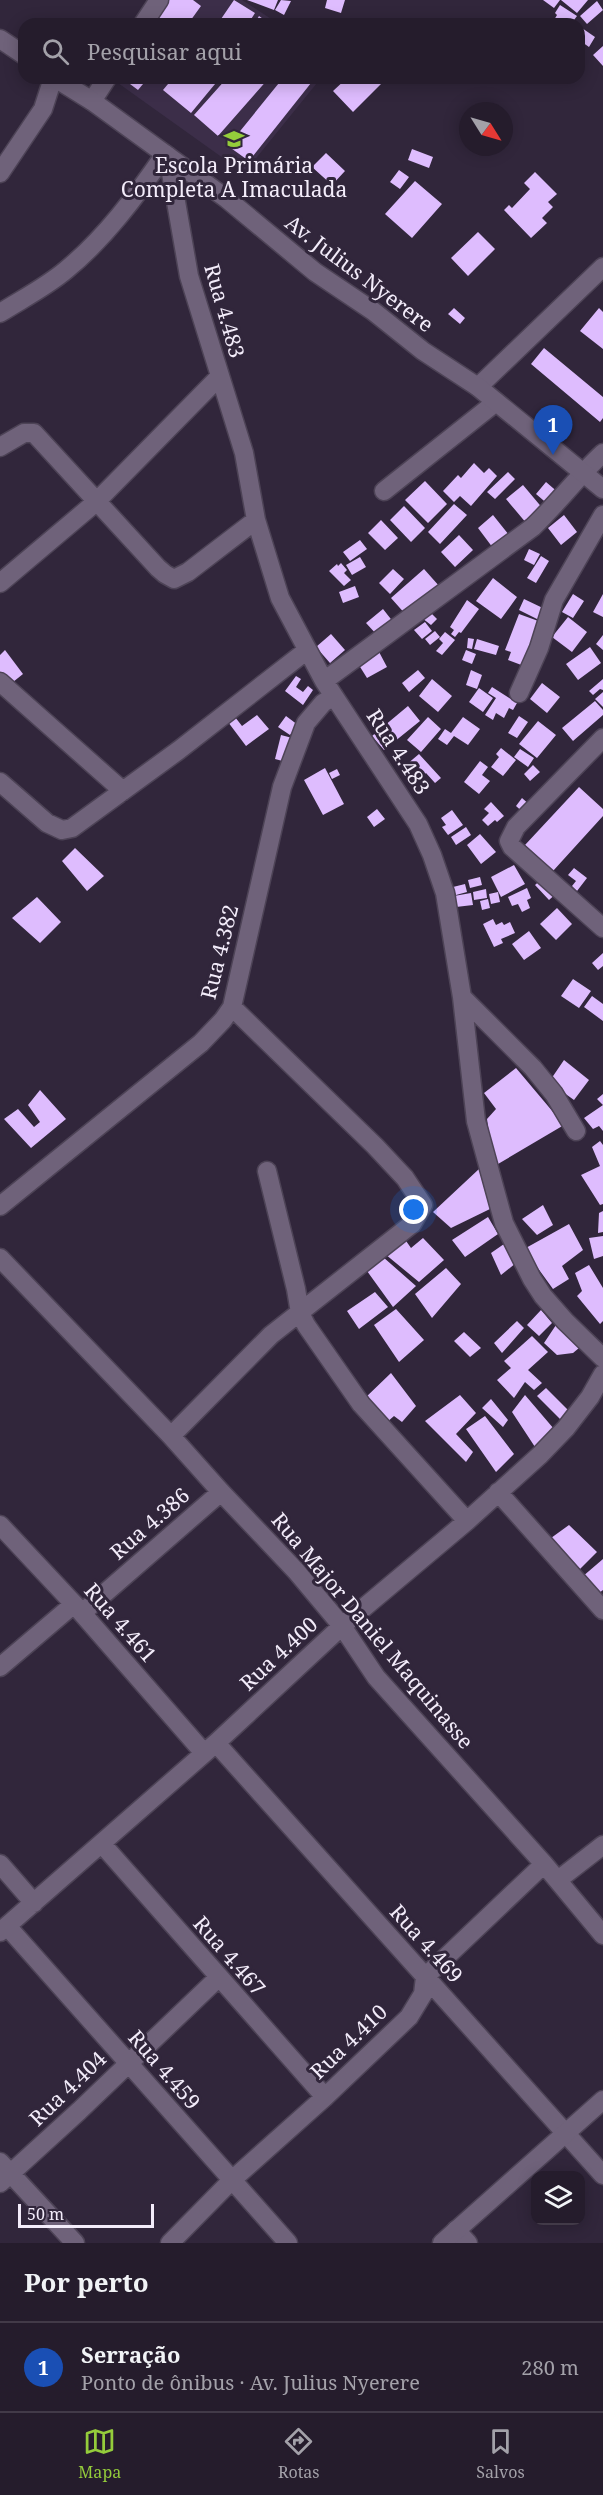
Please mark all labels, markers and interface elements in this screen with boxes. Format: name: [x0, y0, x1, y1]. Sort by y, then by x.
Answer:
search box: [18, 18, 585, 84]
icon: search: [39, 35, 72, 68]
text: Pesquisar aqui: [87, 36, 242, 66]
north arrow: [459, 102, 513, 156]
school or university icon: Escola Primária Completa A Imaculada: [222, 127, 246, 151]
place label: Escola Primária Completa A Imaculada: [121, 151, 347, 203]
street label: Av. Julius Nyerere: [280, 208, 439, 338]
street label: Rua 4.483: [198, 260, 252, 361]
pin: 1: [534, 406, 572, 455]
street label: Rua 4.483: [361, 703, 437, 800]
street label: Rua 4.382: [194, 902, 244, 1002]
your location: [399, 1195, 428, 1224]
street label: Rua 4.386: [104, 1481, 195, 1566]
street label: Rua Major Daniel Maquinasse: [266, 1506, 480, 1754]
street label: Rua 4.461: [78, 1577, 163, 1668]
street label: Rua 4.400: [233, 1610, 323, 1696]
street label: Rua 4.469: [384, 1898, 469, 1989]
street label: Rua 4.467: [187, 1910, 272, 2001]
street label: Rua 4.410: [304, 1998, 393, 2085]
street label: Rua 4.459: [122, 2024, 207, 2115]
street label: Rua 4.404: [23, 2044, 112, 2132]
map controls: [531, 2171, 585, 2225]
button: layers: [531, 2171, 585, 2225]
scale bar: [18, 2201, 154, 2228]
text: 50 m: [27, 2203, 64, 2225]
text: Por perto: [24, 2264, 149, 2300]
text: Serração: [81, 2339, 180, 2369]
text: 1: [38, 2354, 49, 2381]
text: 280 m: [521, 2354, 579, 2381]
text: Ponto de ônibus · Av. Julius Nyerere: [81, 2369, 420, 2396]
tab: Mapa: [78, 2425, 121, 2483]
tab: Rotas: [278, 2425, 320, 2483]
tab: Salvos: [476, 2425, 525, 2483]

